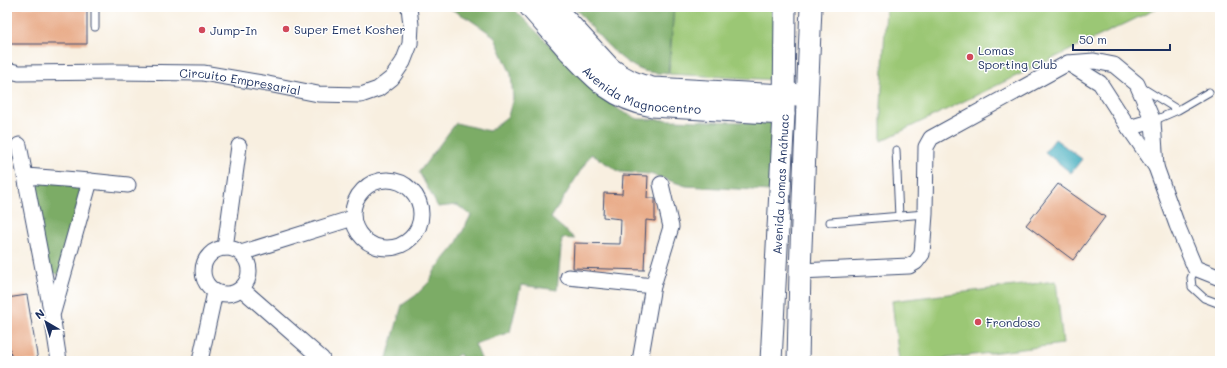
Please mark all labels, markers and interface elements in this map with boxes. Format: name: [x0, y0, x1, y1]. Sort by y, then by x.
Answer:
place label: Super Emet Kosher: [294, 21, 405, 37]
place label: Jump-In: [210, 22, 257, 38]
marker: Super Emet Kosher: [281, 24, 291, 34]
marker: Jump-In: [197, 25, 207, 35]
scale bar: [1073, 26, 1170, 52]
text: 50 m: [1079, 31, 1107, 47]
place label: Lomas Sporting Club: [978, 42, 1058, 72]
marker: Lomas Sporting Club: [965, 52, 975, 62]
street label: Avenida Magnocentro: [579, 62, 702, 117]
street label: Circuito Empresarial: [179, 65, 302, 98]
street label: Avenida Lomas Anáhuac: [769, 114, 792, 255]
north arrow: [26, 302, 66, 342]
text: N: [32, 305, 47, 322]
place label: Frondoso: [986, 314, 1040, 330]
marker: Frondoso: [973, 317, 983, 327]

